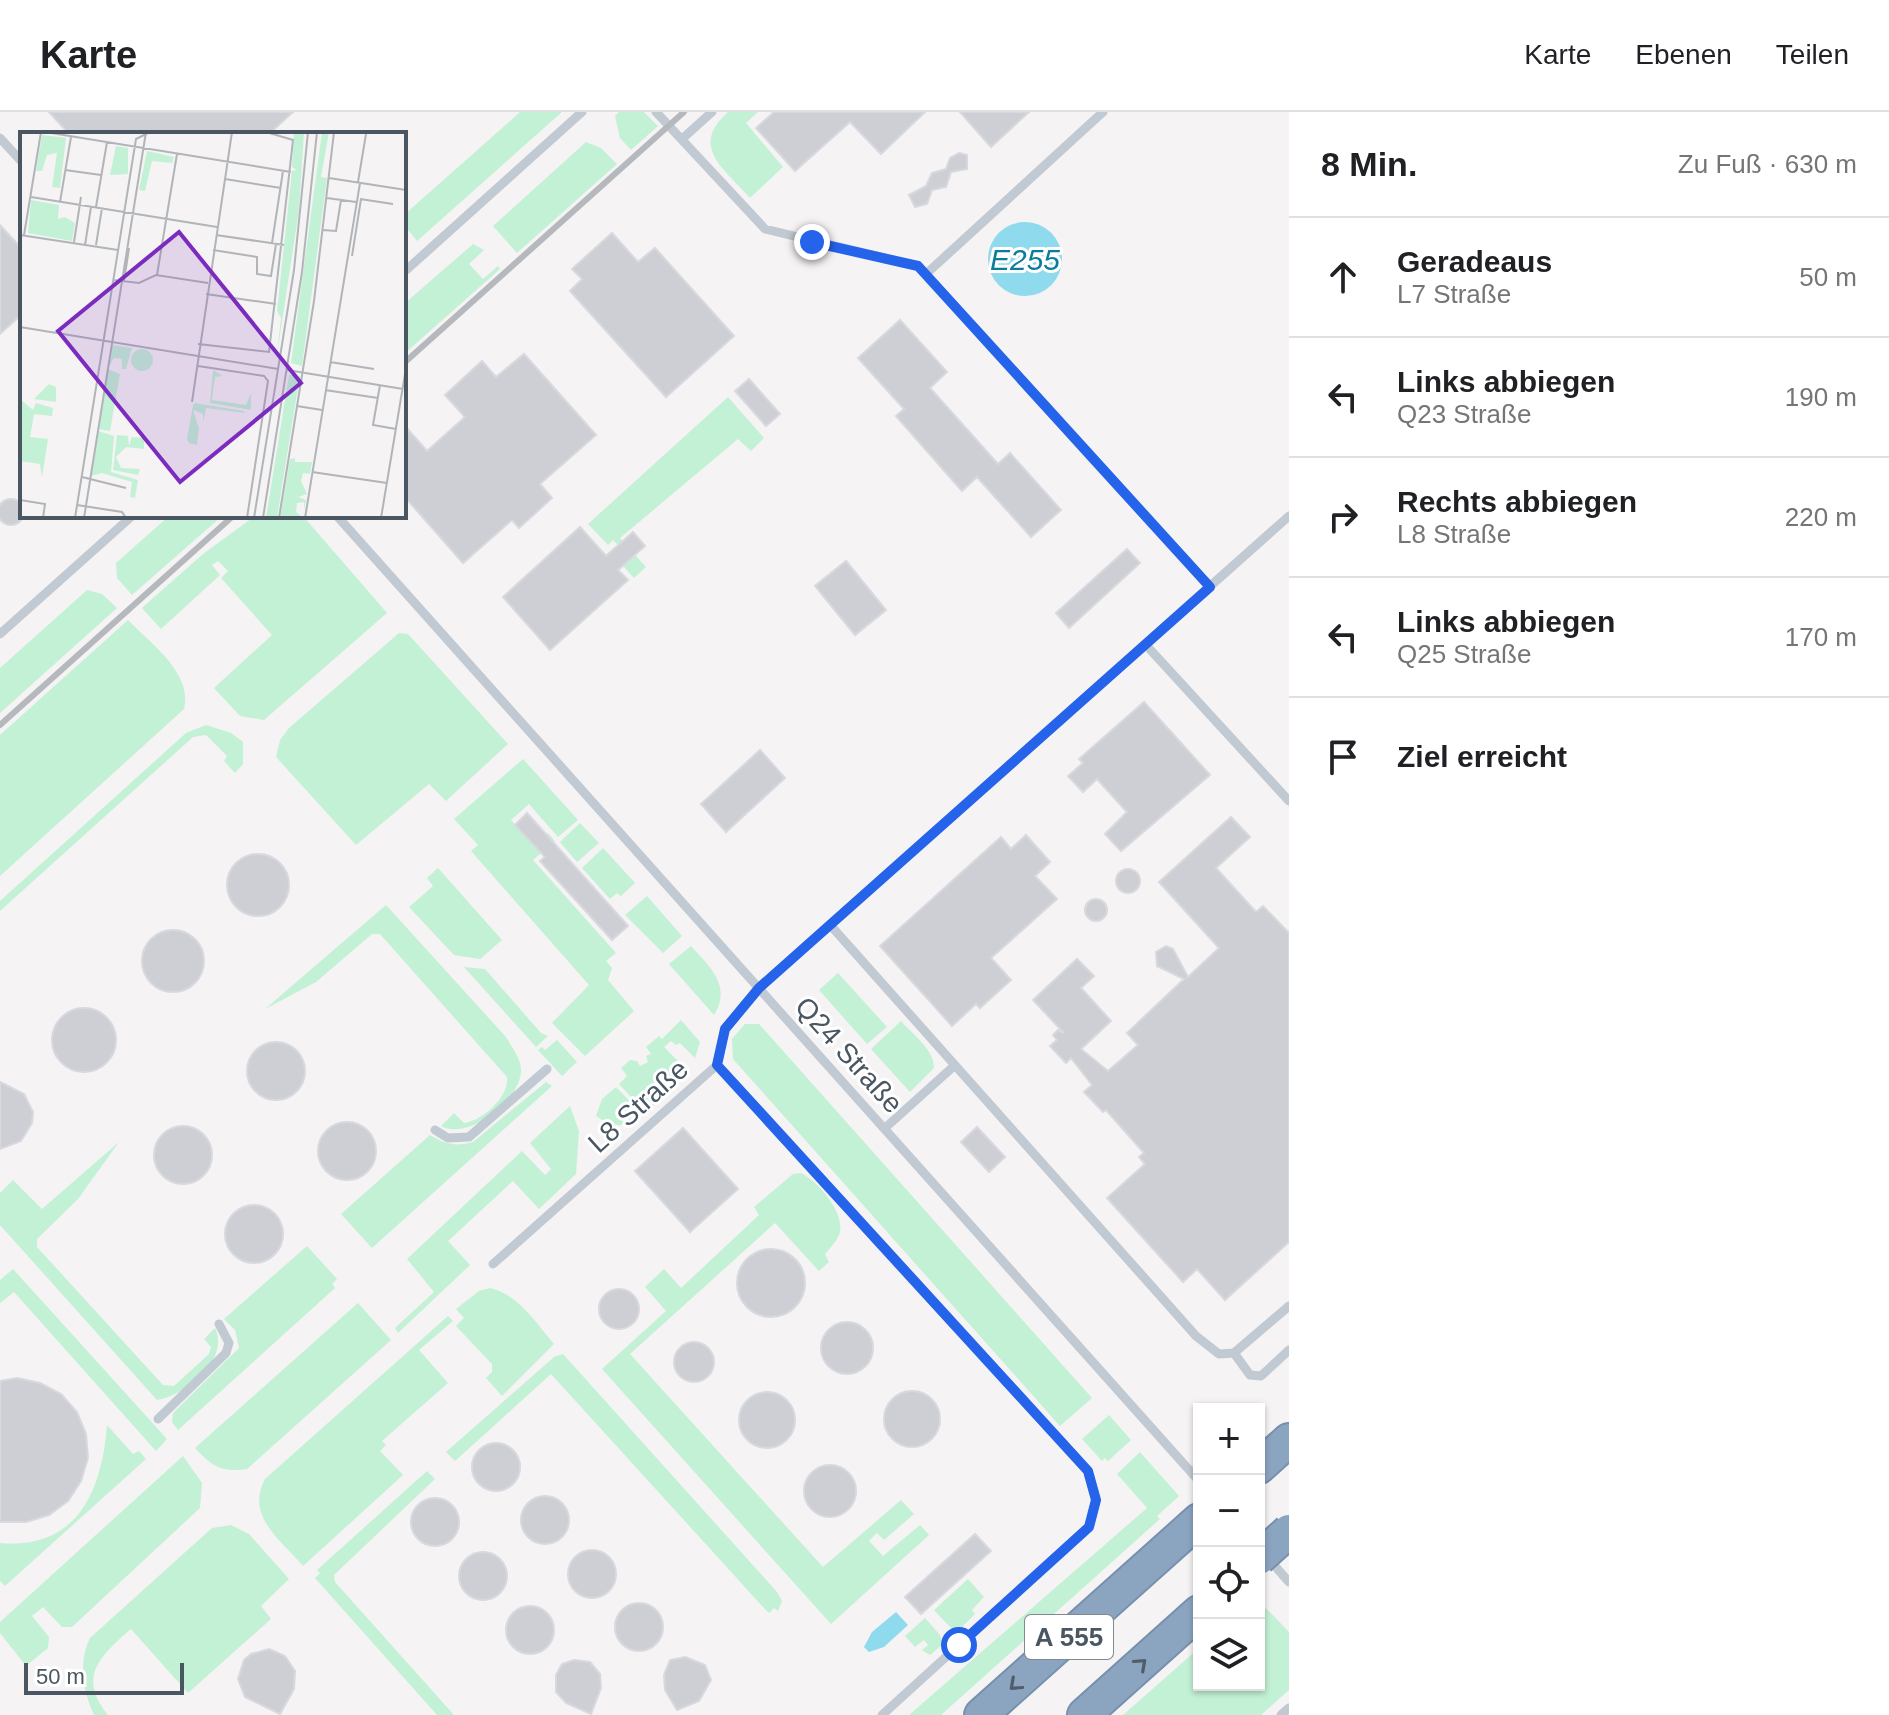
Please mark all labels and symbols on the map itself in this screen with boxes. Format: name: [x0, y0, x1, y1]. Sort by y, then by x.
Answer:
inset map: [20, 132, 406, 518]
route end: [794, 224, 830, 260]
water label: E255: [990, 243, 1060, 276]
street label: Q24 Straße: [789, 991, 909, 1119]
street label: L8 Straße: [582, 1053, 694, 1159]
road number: A 555: [1025, 1615, 1113, 1659]
route start: [941, 1627, 977, 1663]
scale bar: [24, 1659, 184, 1695]
one-way arrow: [1132, 1659, 1147, 1673]
one-way arrow: [1009, 1675, 1024, 1690]

